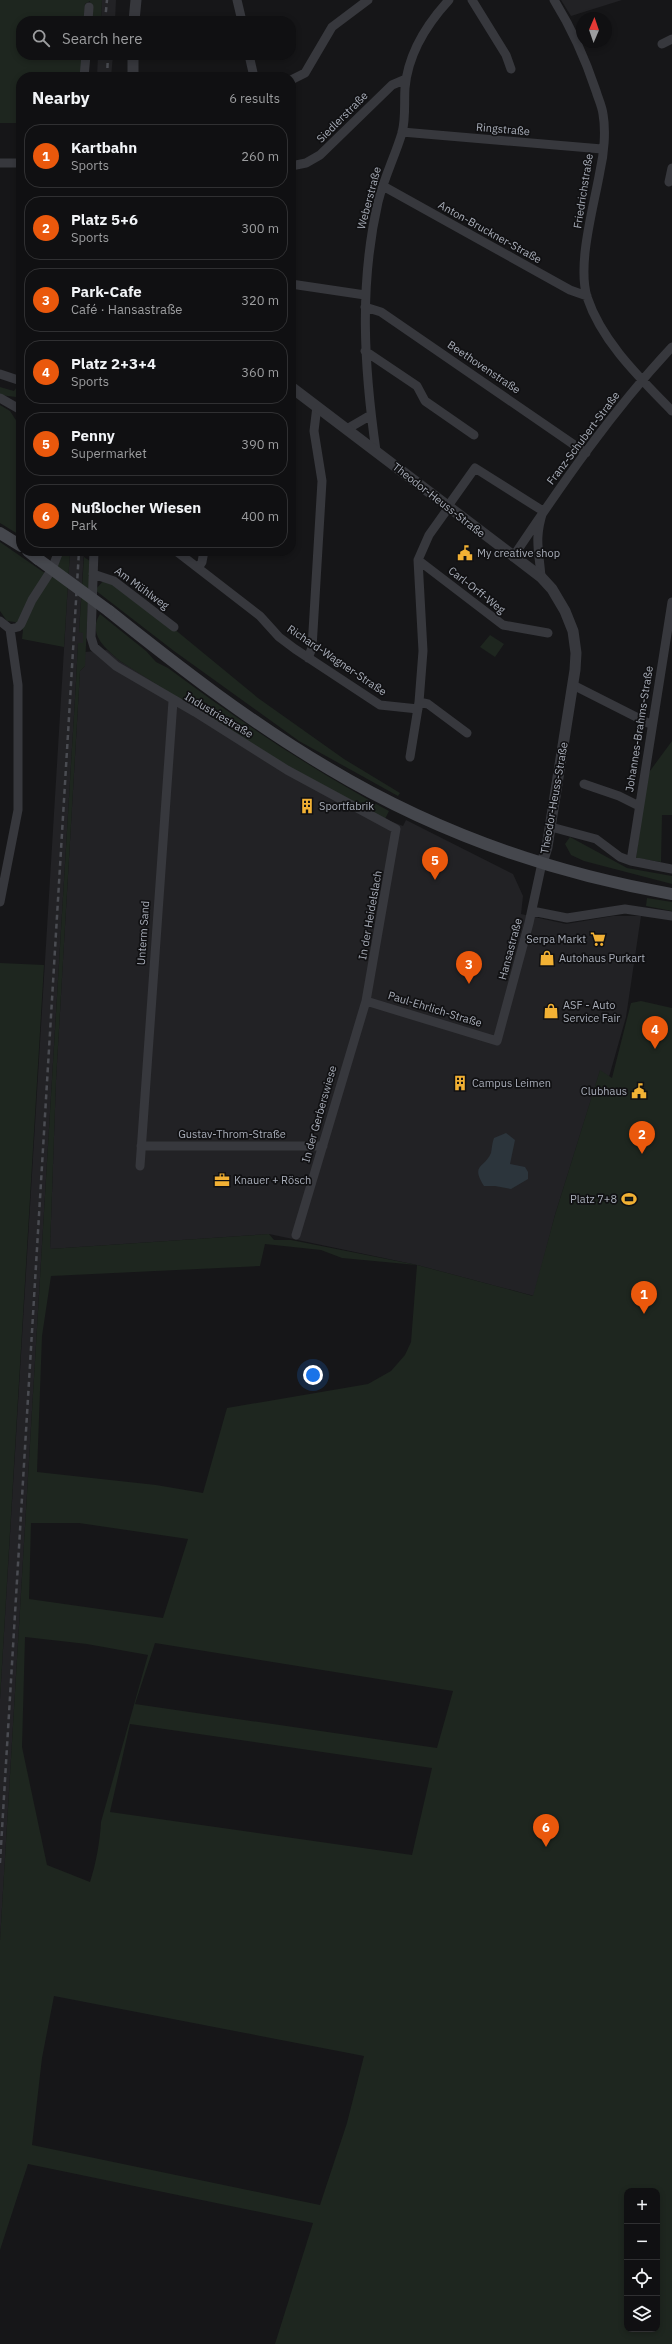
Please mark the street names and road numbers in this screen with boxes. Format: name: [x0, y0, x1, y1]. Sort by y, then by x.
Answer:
street label: Siedlerstraße: [313, 88, 371, 146]
street label: Ringstraße: [476, 120, 530, 138]
street label: Friedrichstraße: [570, 152, 596, 230]
street label: Weberstraße: [354, 165, 384, 231]
street label: Anton-Bruckner-Straße: [436, 198, 544, 266]
street label: Beethovenstraße: [445, 337, 523, 397]
street label: Franz-Schubert-Straße: [543, 389, 623, 487]
street label: Theodor-Heuss-Straße: [390, 460, 488, 540]
street label: Carl-Orff-Weg: [446, 563, 509, 617]
street label: Am Mühlweg: [112, 564, 172, 613]
street label: Richard-Wagner-Straße: [285, 622, 389, 698]
street label: Johannes-Brahms-Straße: [622, 665, 656, 793]
street label: Industriestraße: [182, 689, 256, 741]
street label: Theodor-Heuss-Straße: [537, 741, 571, 855]
street label: In der Heidelslach: [355, 869, 385, 961]
street label: Unterm Sand: [134, 900, 152, 966]
street label: Hansastraße: [495, 917, 525, 981]
street label: Paul-Ehrlich-Straße: [386, 988, 484, 1030]
street label: In der Gerberswiese: [298, 1064, 340, 1164]
street label: Gustav-Throm-Straße: [178, 1127, 286, 1141]

